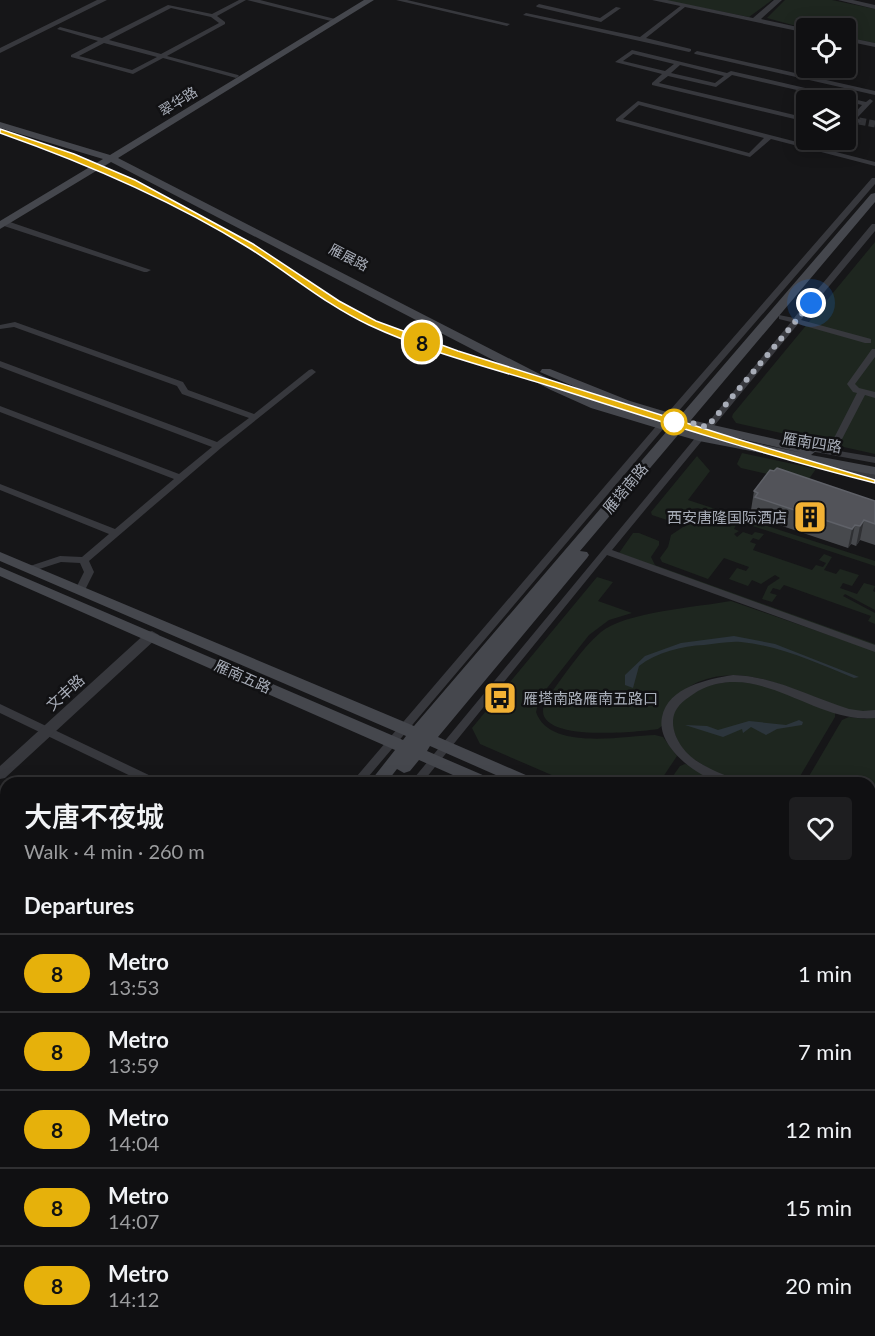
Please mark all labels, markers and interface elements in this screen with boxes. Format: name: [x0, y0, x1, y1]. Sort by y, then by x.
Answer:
map controls: [796, 18, 856, 150]
button: locate: [796, 18, 856, 78]
street label: 翠华路: [156, 83, 200, 119]
button: layers: [796, 90, 856, 150]
street label: 雁展路: [326, 240, 372, 274]
your location: [796, 288, 826, 318]
line badge: 8: [402, 322, 442, 362]
text: 8: [416, 330, 428, 355]
unlabelled marker: [661, 409, 687, 435]
street label: 雁南四路: [781, 428, 843, 456]
street label: 雁塔南路: [599, 459, 651, 517]
building icon: 西安唐隆国际酒店: [792, 499, 828, 535]
place label: 西安唐隆国际酒店: [667, 508, 787, 526]
street label: 雁南五路: [212, 656, 274, 696]
street label: 文丰路: [42, 670, 88, 714]
bus stop icon: 雁塔南路雁南五路口: [482, 680, 518, 716]
place label: 雁塔南路雁南五路口: [523, 689, 658, 707]
button: heart: [789, 797, 852, 860]
text: 大唐不夜城: [24, 799, 164, 833]
text: Walk · 4 min · 260 m: [24, 839, 205, 863]
text: Departures: [24, 892, 134, 919]
text: Metro: [108, 948, 169, 975]
text: 1 min: [798, 960, 852, 987]
text: 8: [51, 961, 63, 986]
text: 13:53: [108, 975, 159, 999]
text: Metro: [108, 1026, 169, 1053]
text: 7 min: [798, 1038, 852, 1065]
text: 8: [51, 1039, 63, 1064]
text: 13:59: [108, 1053, 159, 1077]
text: Metro: [108, 1104, 169, 1131]
text: 12 min: [785, 1116, 852, 1143]
text: 8: [51, 1117, 63, 1142]
text: 14:04: [108, 1131, 159, 1155]
text: Metro: [108, 1182, 169, 1209]
text: 15 min: [785, 1194, 852, 1221]
text: 8: [51, 1195, 63, 1220]
text: 14:07: [108, 1209, 159, 1233]
text: Metro: [108, 1260, 169, 1287]
text: 20 min: [785, 1272, 852, 1299]
text: 8: [51, 1273, 63, 1298]
text: 14:12: [108, 1287, 159, 1311]

